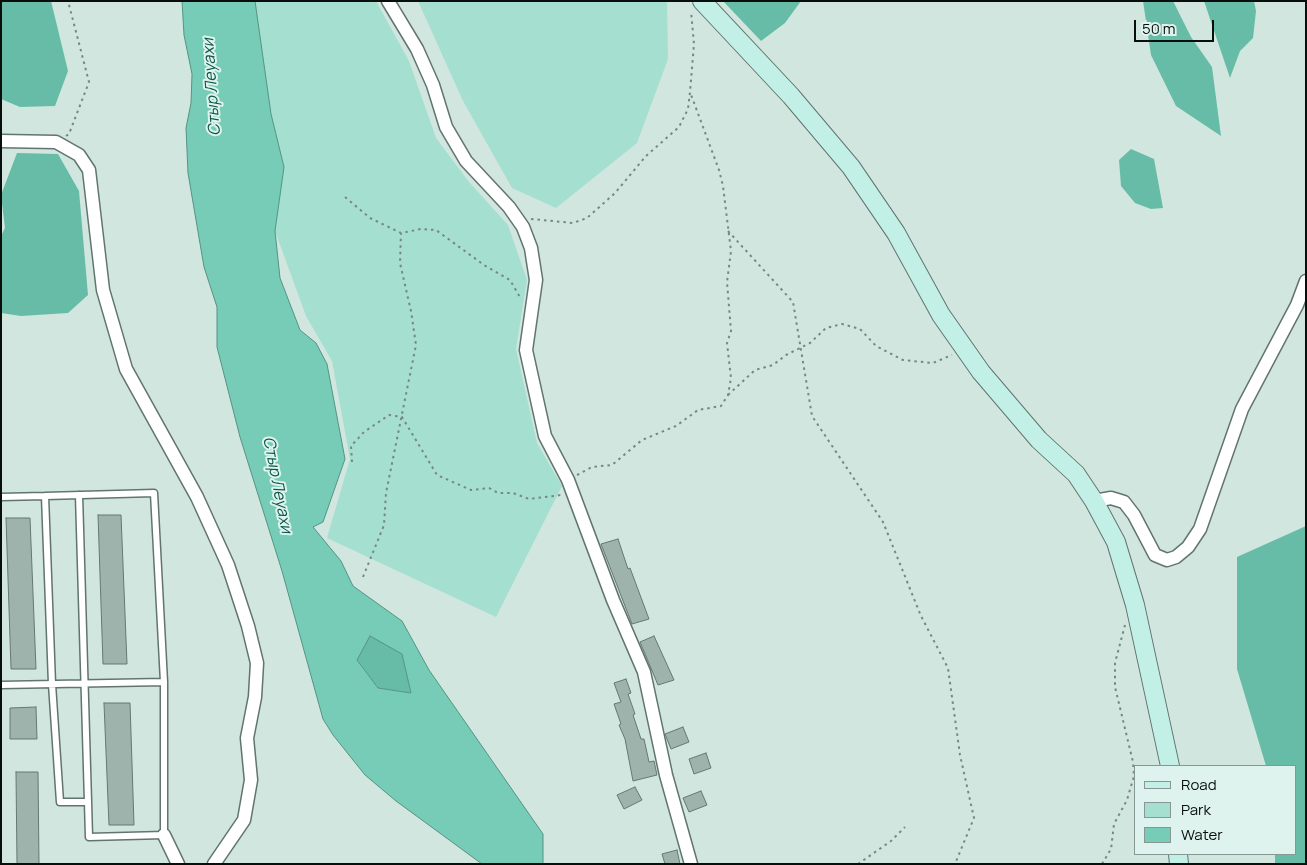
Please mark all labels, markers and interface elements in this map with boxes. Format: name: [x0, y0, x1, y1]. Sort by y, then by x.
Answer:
scale bar: [1137, 10, 1217, 42]
text: 50 m: [1142, 18, 1176, 39]
water label: Стыр Леуахи: [199, 38, 225, 136]
water label: Стыр Леуахи: [258, 435, 296, 535]
legend: [1134, 765, 1297, 855]
text: Road: [1181, 774, 1217, 795]
text: Park: [1181, 799, 1211, 820]
text: Water: [1181, 824, 1223, 845]

